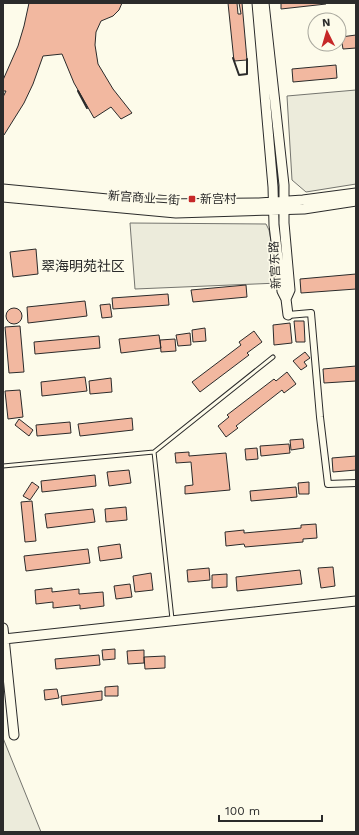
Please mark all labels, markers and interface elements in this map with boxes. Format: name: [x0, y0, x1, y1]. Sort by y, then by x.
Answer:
north arrow: [307, 12, 347, 52]
text: N: [322, 16, 331, 29]
street label: 新宫商业二街: [108, 189, 180, 207]
place label: 新宫村: [200, 192, 237, 206]
marker: 新宫村: [187, 194, 197, 204]
street label: 新宫东路: [267, 241, 283, 289]
district label: 翠海明苑社区: [41, 258, 125, 274]
scale bar: [219, 797, 322, 823]
text: 100 m: [225, 804, 260, 818]

